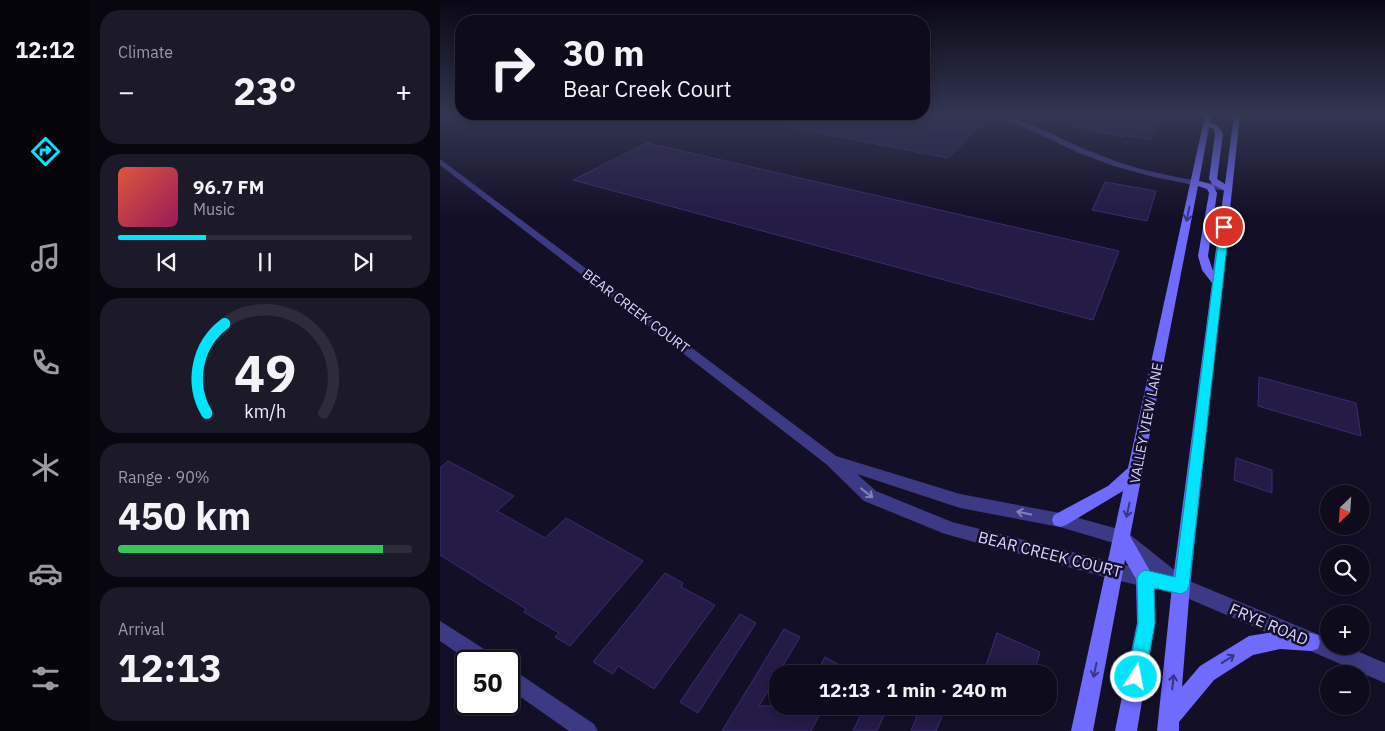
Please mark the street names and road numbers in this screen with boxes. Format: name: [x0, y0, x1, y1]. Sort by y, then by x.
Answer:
street label: BEAR CREEK COURT: [579, 265, 693, 357]
street label: VALLEY VIEW LANE: [1125, 361, 1167, 485]
street label: BEAR CREEK COURT: [976, 526, 1124, 582]
street label: FRYE ROAD: [1227, 599, 1311, 649]

